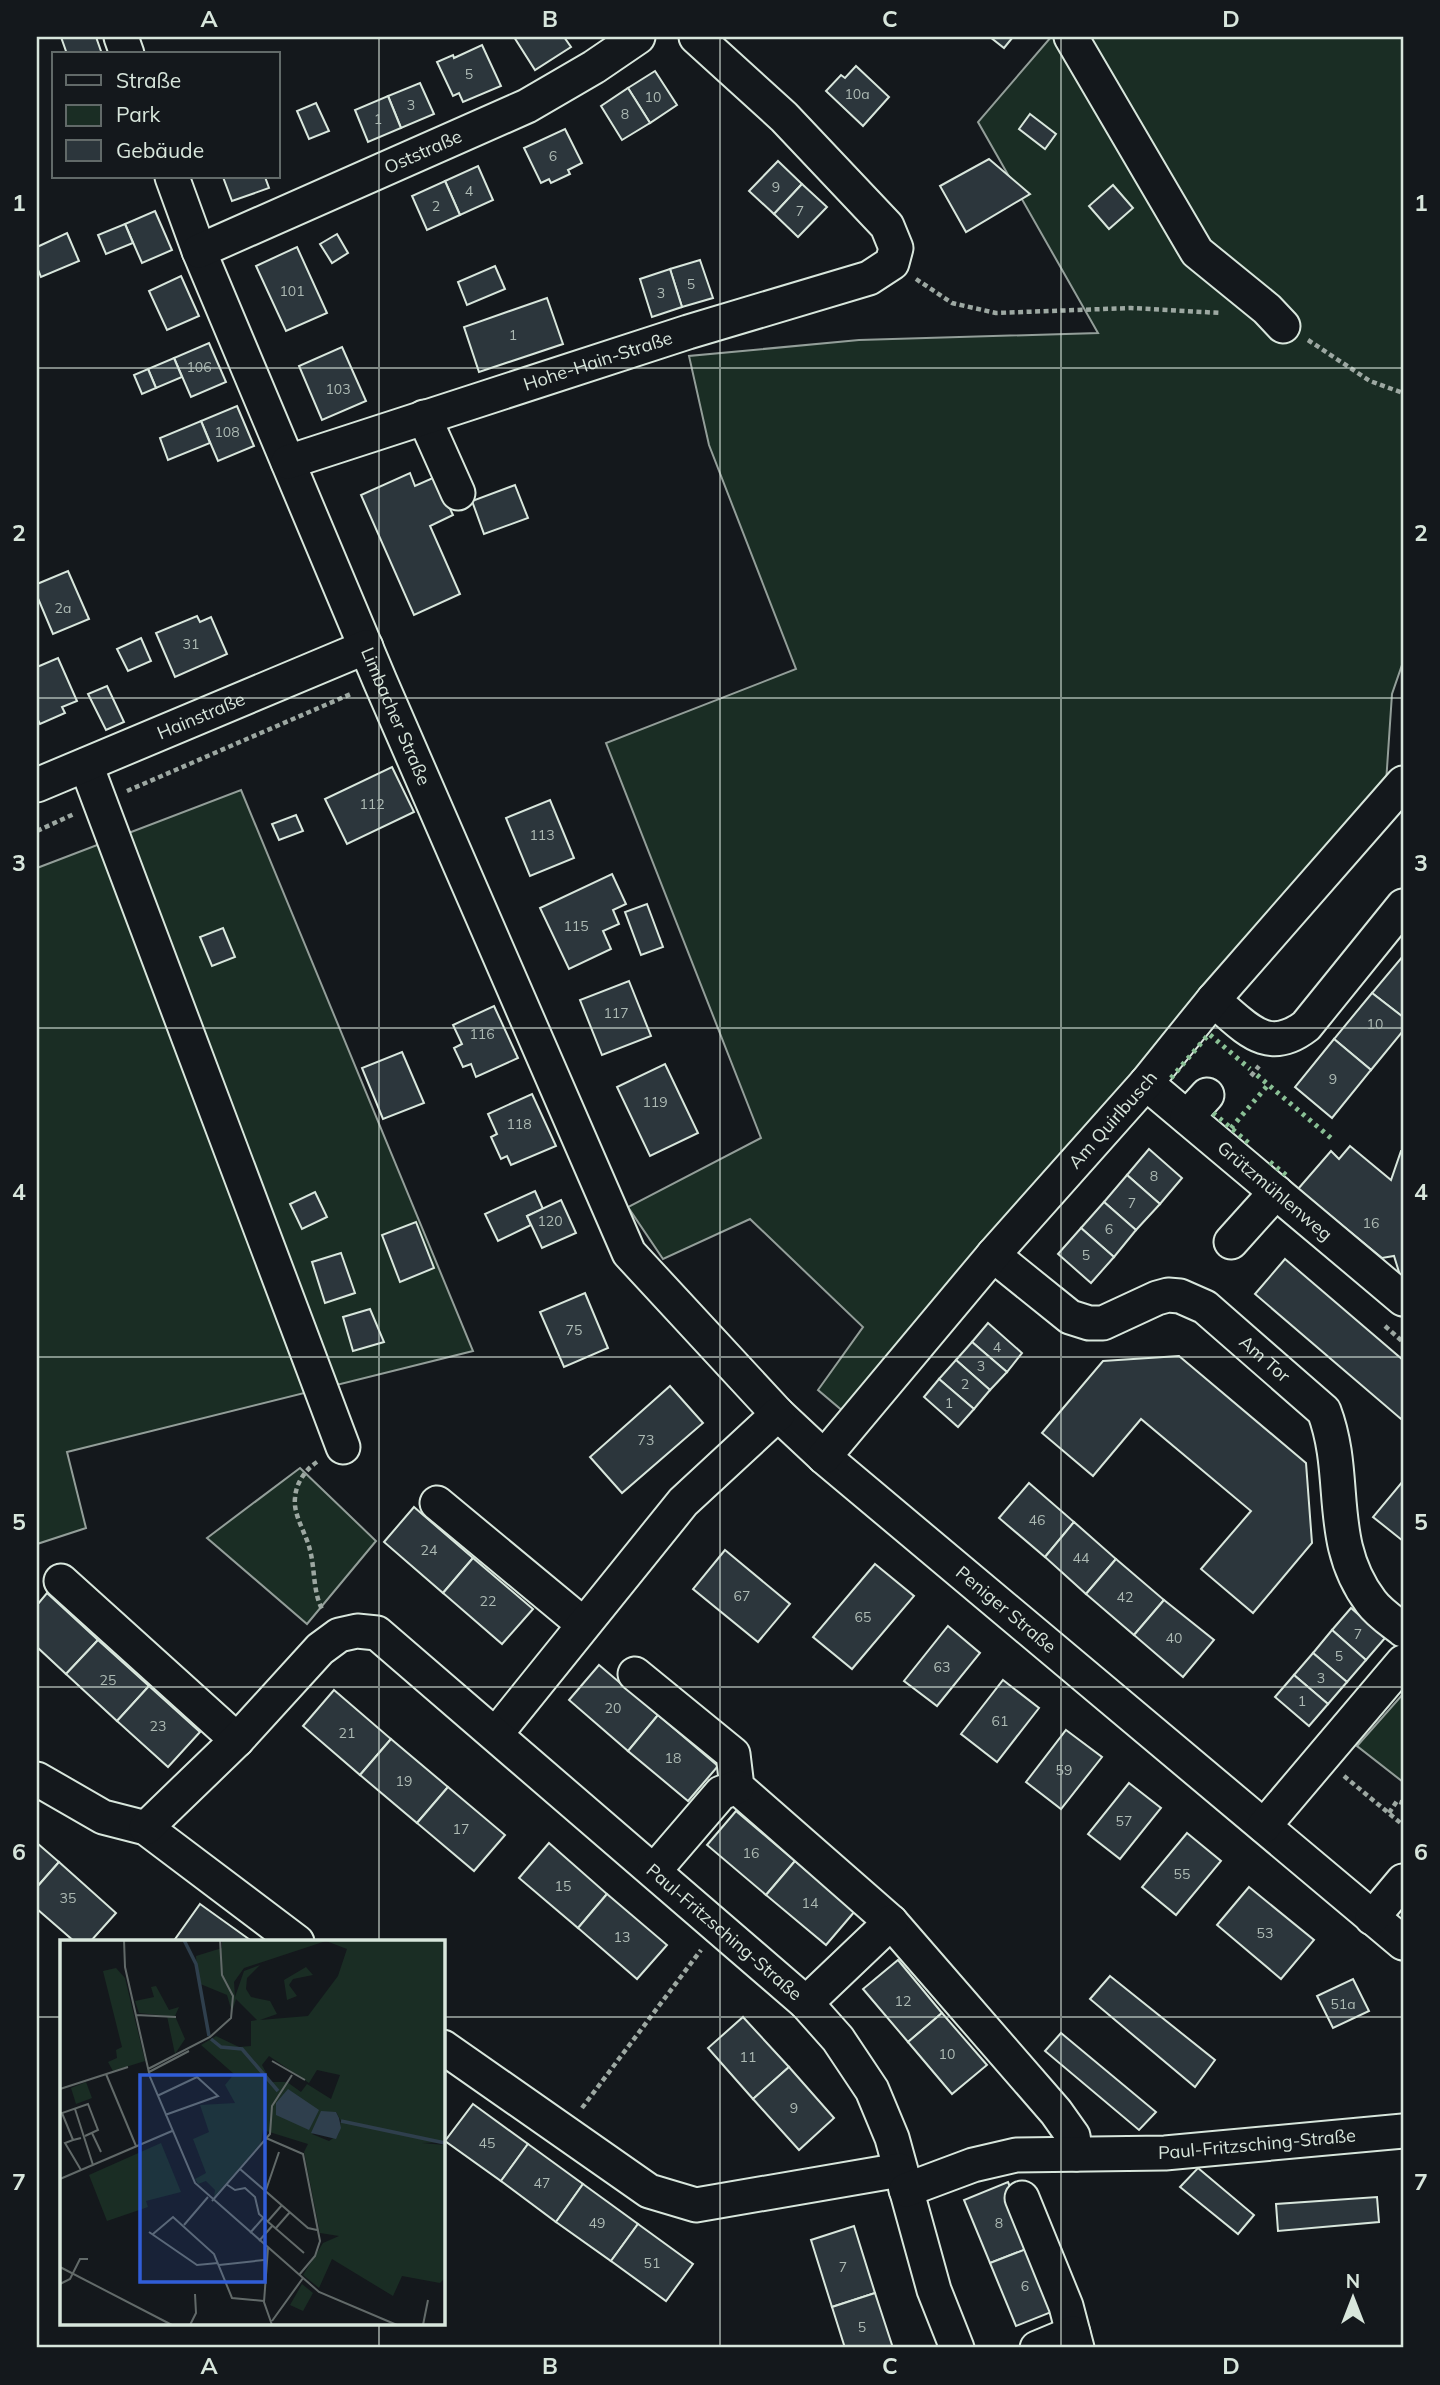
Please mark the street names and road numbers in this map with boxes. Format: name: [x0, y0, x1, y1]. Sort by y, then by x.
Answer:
street label: Oststraße: [380, 124, 465, 179]
street label: Hohe-Hain-Straße: [521, 326, 675, 396]
street label: Limbacher Straße: [356, 644, 436, 789]
street label: Hainstraße: [154, 687, 248, 744]
street label: Am Quirlbusch: [1063, 1066, 1162, 1173]
street label: Grützmühlenweg: [1213, 1136, 1337, 1246]
street label: Am Tor: [1235, 1330, 1295, 1387]
street label: Peniger Straße: [951, 1561, 1061, 1658]
street label: Paul-Fritzsching-Straße: [642, 1858, 807, 2005]
street label: Paul-Fritzsching-Straße: [1158, 2123, 1357, 2164]

